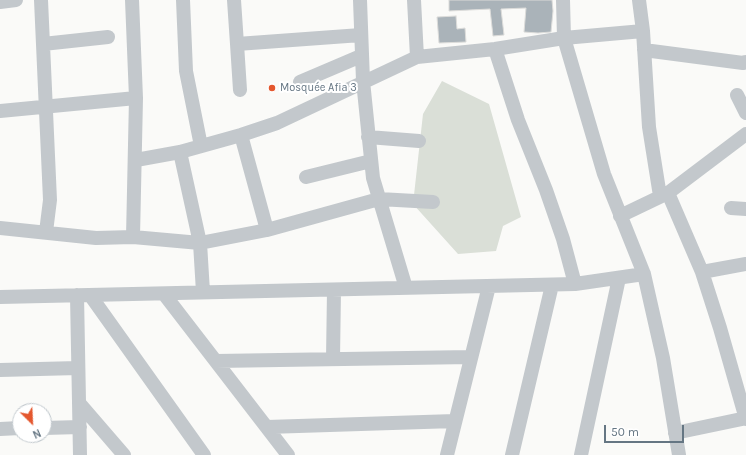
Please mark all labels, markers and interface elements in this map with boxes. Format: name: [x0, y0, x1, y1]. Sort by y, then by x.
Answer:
place label: Mosquée Afia 3: [280, 81, 357, 95]
marker: Mosquée Afia 3: [267, 83, 277, 93]
north arrow: [12, 403, 52, 443]
scale bar: [606, 417, 686, 443]
text: 50 m: [611, 425, 639, 439]
text: N: [30, 426, 43, 441]

